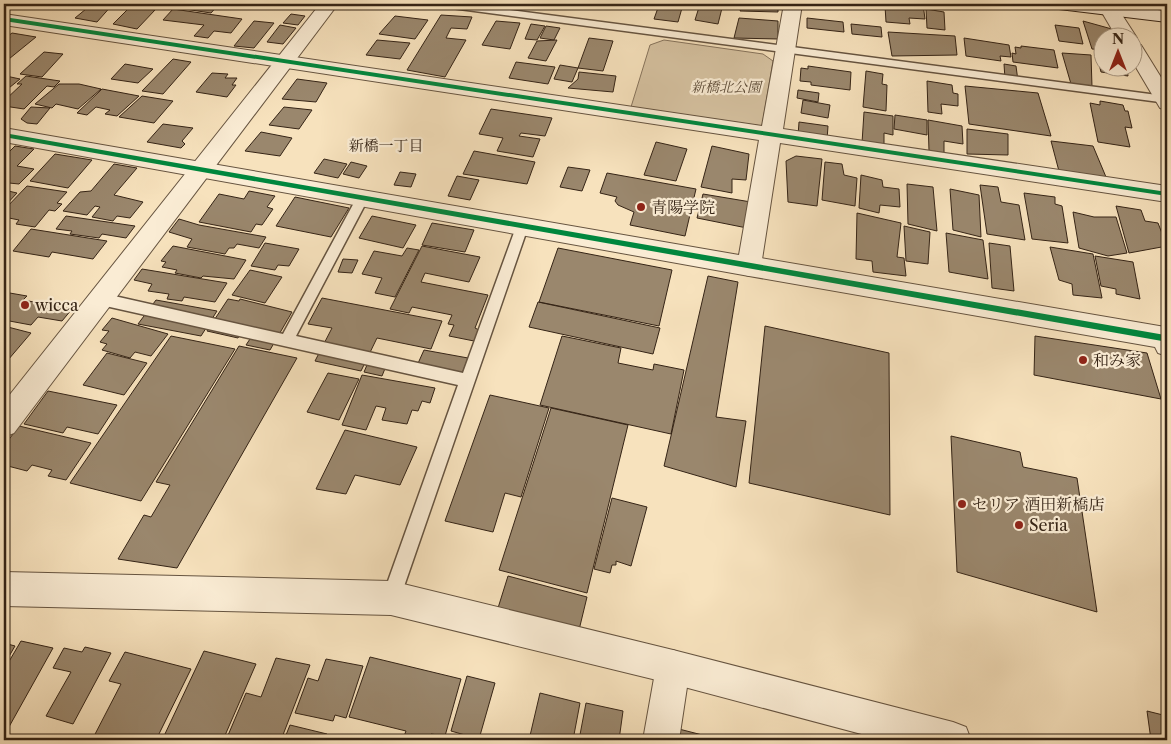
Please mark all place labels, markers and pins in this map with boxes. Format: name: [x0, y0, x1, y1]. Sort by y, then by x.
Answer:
place label: 青陽学院: [651, 197, 715, 217]
marker: 青陽学院: [635, 201, 647, 213]
place label: wicca: [34, 295, 79, 315]
marker: wicca: [19, 299, 31, 311]
place label: 和み家: [1093, 350, 1141, 370]
marker: 和み家: [1077, 354, 1089, 366]
place label: セリア 酒田新橋店: [972, 494, 1104, 514]
marker: セリア 酒田新橋店: [956, 498, 968, 510]
place label: Seria: [1029, 515, 1068, 535]
marker: Seria: [1013, 519, 1025, 531]

